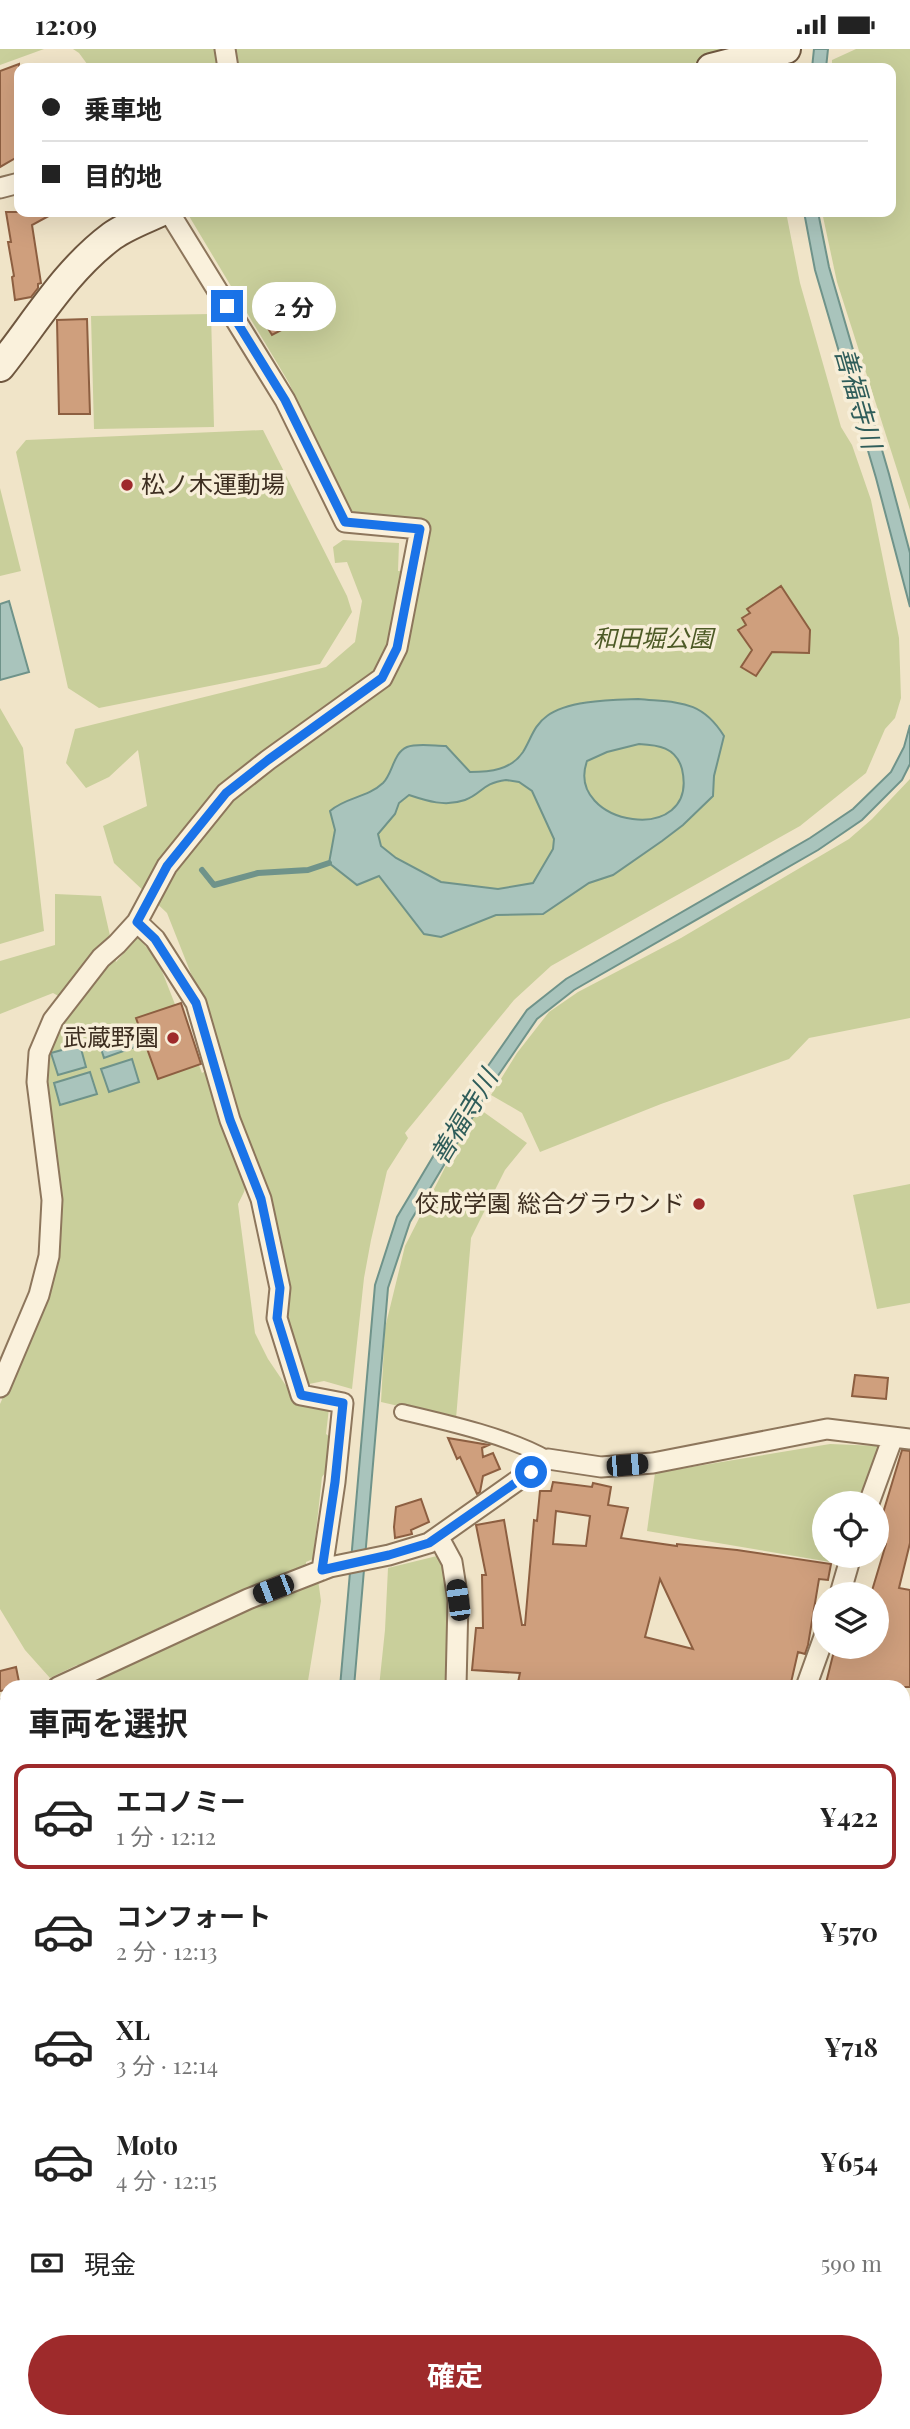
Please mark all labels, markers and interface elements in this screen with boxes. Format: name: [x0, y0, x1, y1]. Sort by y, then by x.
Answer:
text: 12:09: [35, 7, 97, 42]
text: 乗車地: [84, 91, 162, 126]
text: 目的地: [84, 158, 162, 193]
callout: 2 分: [252, 281, 336, 331]
route end: [211, 290, 243, 322]
text: 2 分: [274, 291, 314, 322]
water label: 善福寺川: [828, 343, 891, 455]
place label: 松ノ木運動場: [141, 467, 285, 499]
marker: 松ノ木運動場: [119, 477, 135, 493]
park label: 和田堀公園: [593, 621, 716, 653]
place label: 武蔵野園: [63, 1020, 159, 1052]
marker: 武蔵野園: [165, 1030, 181, 1046]
water label: 善福寺川: [421, 1060, 506, 1170]
place label: 佼成学園 総合グラウンド: [415, 1186, 685, 1218]
marker: 佼成学園 総合グラウンド: [691, 1196, 707, 1212]
car: [606, 1453, 649, 1477]
route start: [515, 1456, 547, 1488]
map controls: [812, 1491, 889, 1659]
button: locate: [812, 1491, 889, 1568]
car: [250, 1572, 297, 1606]
car: [445, 1578, 472, 1622]
button: layers: [812, 1582, 889, 1659]
text: 車両を選択: [28, 1700, 188, 1743]
text: エコノミー: [116, 1783, 246, 1818]
icon: car: [32, 1785, 95, 1848]
text: ¥422: [819, 1799, 878, 1834]
text: 1 分 · 12:12: [116, 1820, 216, 1851]
text: コンフォート: [116, 1898, 271, 1933]
icon: car: [32, 1900, 95, 1963]
text: ¥570: [820, 1914, 878, 1949]
text: 2 分 · 12:13: [116, 1935, 217, 1966]
text: XL: [116, 2012, 150, 2047]
icon: car: [32, 2015, 95, 2078]
text: ¥718: [824, 2029, 878, 2064]
text: 3 分 · 12:14: [116, 2049, 218, 2080]
text: Moto: [116, 2127, 178, 2162]
icon: car: [32, 2130, 95, 2193]
text: ¥654: [820, 2144, 878, 2179]
text: 4 分 · 12:15: [116, 2164, 217, 2195]
icon: cash: [28, 2244, 66, 2282]
text: 現金: [84, 2246, 136, 2281]
text: 590 m: [821, 2247, 882, 2278]
button: 確定: [28, 2335, 882, 2415]

